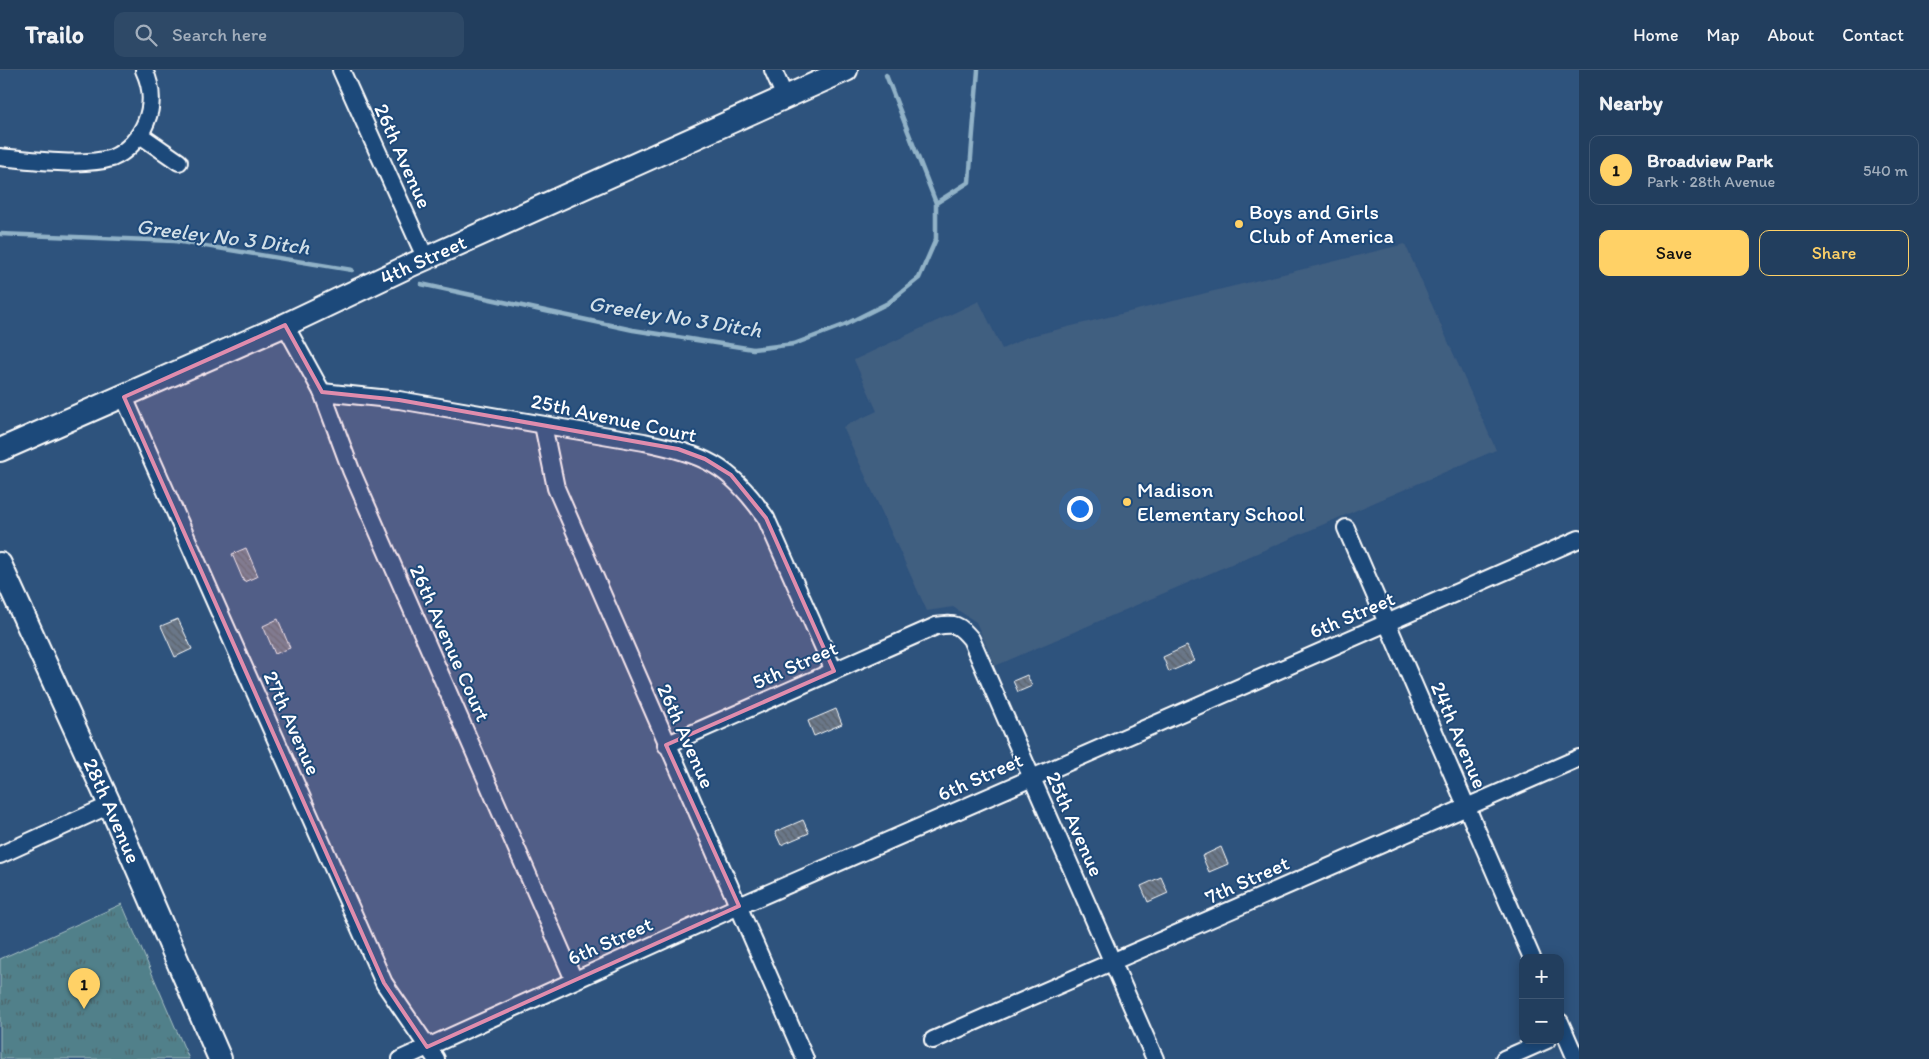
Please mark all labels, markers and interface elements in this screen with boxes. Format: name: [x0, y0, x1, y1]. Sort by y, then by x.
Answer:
search box: [114, 12, 464, 57]
text: Trailo: [25, 20, 84, 49]
icon: search: [132, 21, 160, 49]
text: Search here: [172, 23, 267, 46]
text: Home: [1633, 24, 1679, 46]
text: Map: [1707, 24, 1740, 46]
text: About: [1768, 24, 1814, 46]
text: Contact: [1842, 24, 1904, 46]
text: Nearby: [1599, 90, 1663, 115]
street label: 26th Avenue: [369, 99, 438, 212]
text: Broadview Park: [1647, 149, 1773, 172]
text: 1: [1612, 161, 1620, 180]
text: 540 m: [1863, 161, 1908, 180]
text: Park · 28th Avenue: [1647, 172, 1775, 191]
place label: Boys and Girls Club of America: [1249, 199, 1394, 248]
water label: Greeley No 3 Ditch: [135, 212, 312, 261]
marker: Boys and Girls Club of America: [1233, 218, 1245, 230]
street label: 4th Street: [376, 229, 470, 290]
button: Save: [1599, 230, 1749, 276]
button: Share: [1759, 230, 1909, 276]
water label: Greeley No 3 Ditch: [587, 290, 764, 344]
street label: 25th Avenue Court: [529, 388, 699, 447]
place label: Madison Elementary School: [1137, 477, 1305, 526]
your location: [1067, 496, 1093, 522]
marker: Madison Elementary School: [1121, 496, 1133, 508]
street label: 26th Avenue Court: [405, 561, 496, 725]
street label: 6th Street: [1305, 585, 1398, 644]
street label: 5th Street: [748, 635, 841, 694]
street label: 27th Avenue: [258, 667, 327, 779]
street label: 24th Avenue: [1426, 678, 1493, 792]
street label: 26th Avenue: [652, 679, 721, 792]
street label: 6th Street: [933, 747, 1026, 806]
street label: 28th Avenue: [78, 754, 147, 867]
street label: 25th Avenue: [1041, 768, 1110, 880]
street label: 7th Street: [1201, 850, 1293, 909]
street label: 6th Street: [563, 911, 656, 970]
map controls: [1519, 954, 1564, 1044]
button: +: [1519, 954, 1564, 999]
pin: 1: [68, 968, 100, 1009]
button: −: [1519, 999, 1564, 1044]

